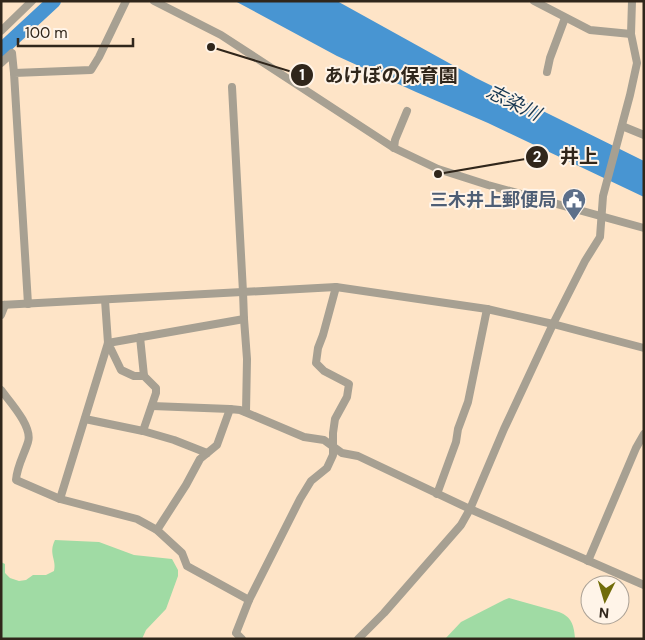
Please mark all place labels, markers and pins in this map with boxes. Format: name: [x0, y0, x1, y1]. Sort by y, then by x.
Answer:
callout: あけぼの保育園: [290, 58, 468, 92]
callout: 井上: [525, 140, 608, 174]
public building icon: 三木井上郵便局: [561, 187, 587, 221]
place label: 三木井上郵便局: [430, 188, 556, 212]

